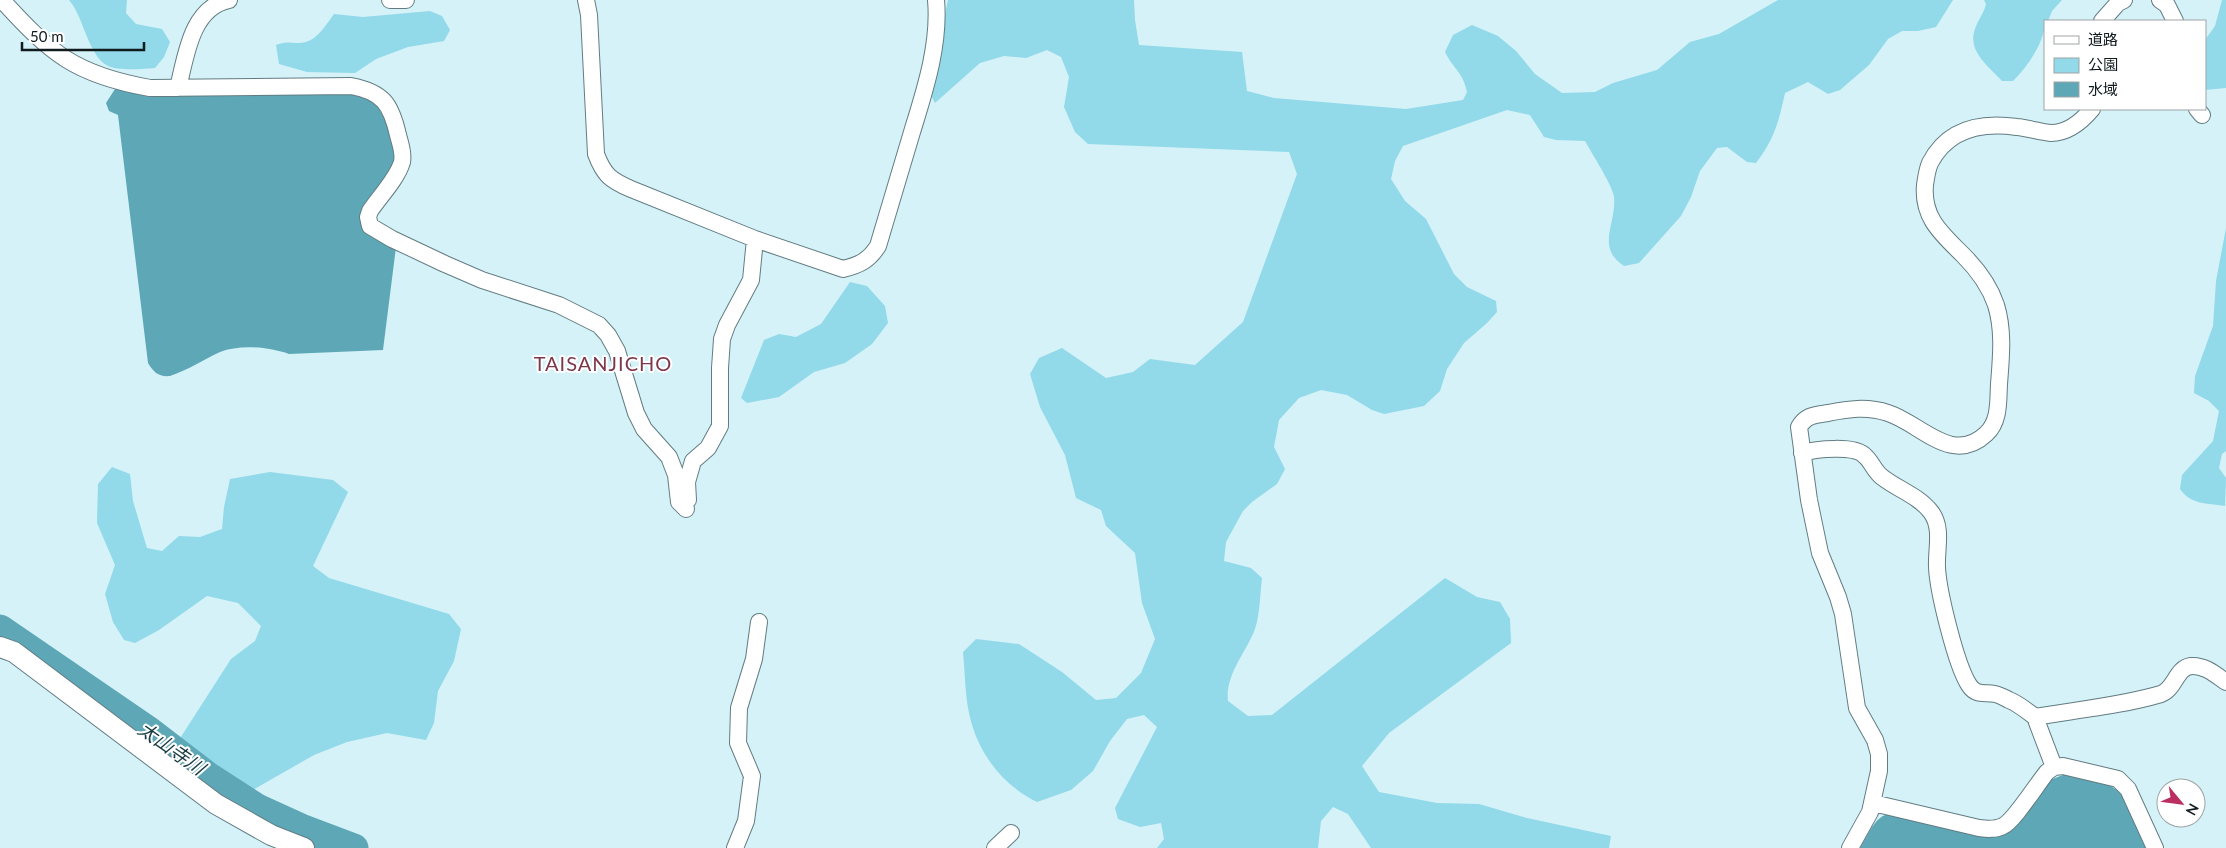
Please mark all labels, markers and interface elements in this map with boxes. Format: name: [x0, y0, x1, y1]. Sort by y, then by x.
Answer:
scale bar: [22, 20, 145, 52]
legend: [2044, 20, 2206, 110]
text: 50 m: [30, 27, 64, 45]
text: 道路: [2088, 30, 2118, 48]
text: 公園: [2088, 55, 2118, 73]
text: 水域: [2088, 80, 2118, 98]
district label: TAISANJICHO: [534, 351, 672, 375]
water label: 太山寺川: [134, 717, 211, 780]
north arrow: [2156, 778, 2206, 828]
text: N: [2183, 801, 2203, 818]

